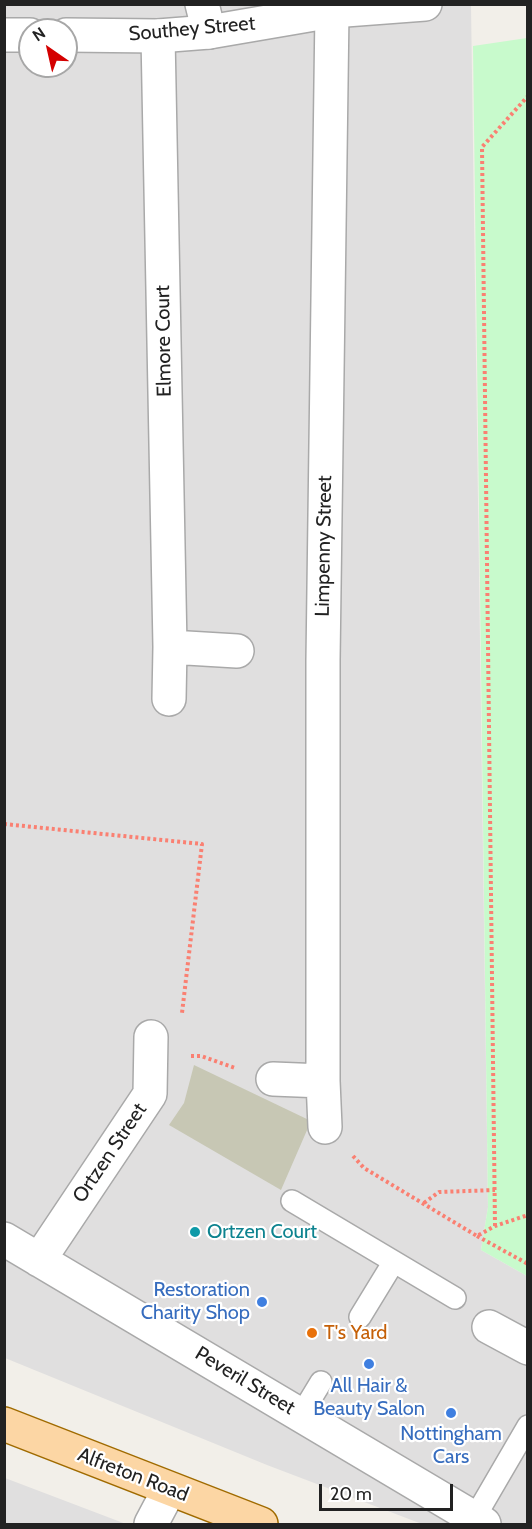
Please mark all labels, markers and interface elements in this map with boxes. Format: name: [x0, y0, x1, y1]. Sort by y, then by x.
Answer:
street label: Southey Street: [128, 12, 256, 46]
north arrow: [18, 18, 78, 78]
text: N: [29, 23, 49, 45]
street label: Elmore Court: [151, 285, 177, 397]
street label: Limpenny Street: [311, 475, 337, 617]
street label: Ortzen Street: [68, 1099, 152, 1207]
place label: Ortzen Court: [207, 1220, 317, 1244]
marker: Ortzen Court: [188, 1225, 202, 1239]
place label: Restoration Charity Shop: [141, 1278, 250, 1325]
marker: Restoration Charity Shop: [255, 1295, 269, 1309]
place label: T's Yard: [324, 1321, 387, 1345]
marker: T's Yard: [305, 1326, 319, 1340]
street label: Peveril Street: [191, 1342, 299, 1420]
marker: All Hair & Beauty Salon: [362, 1357, 376, 1371]
place label: All Hair & Beauty Salon: [313, 1374, 425, 1421]
marker: Nottingham Cars: [444, 1406, 458, 1420]
place label: Nottingham Cars: [400, 1422, 502, 1469]
street label: Alfreton Road: [74, 1443, 192, 1507]
scale bar: [322, 1472, 456, 1510]
text: 20 m: [330, 1483, 372, 1505]

